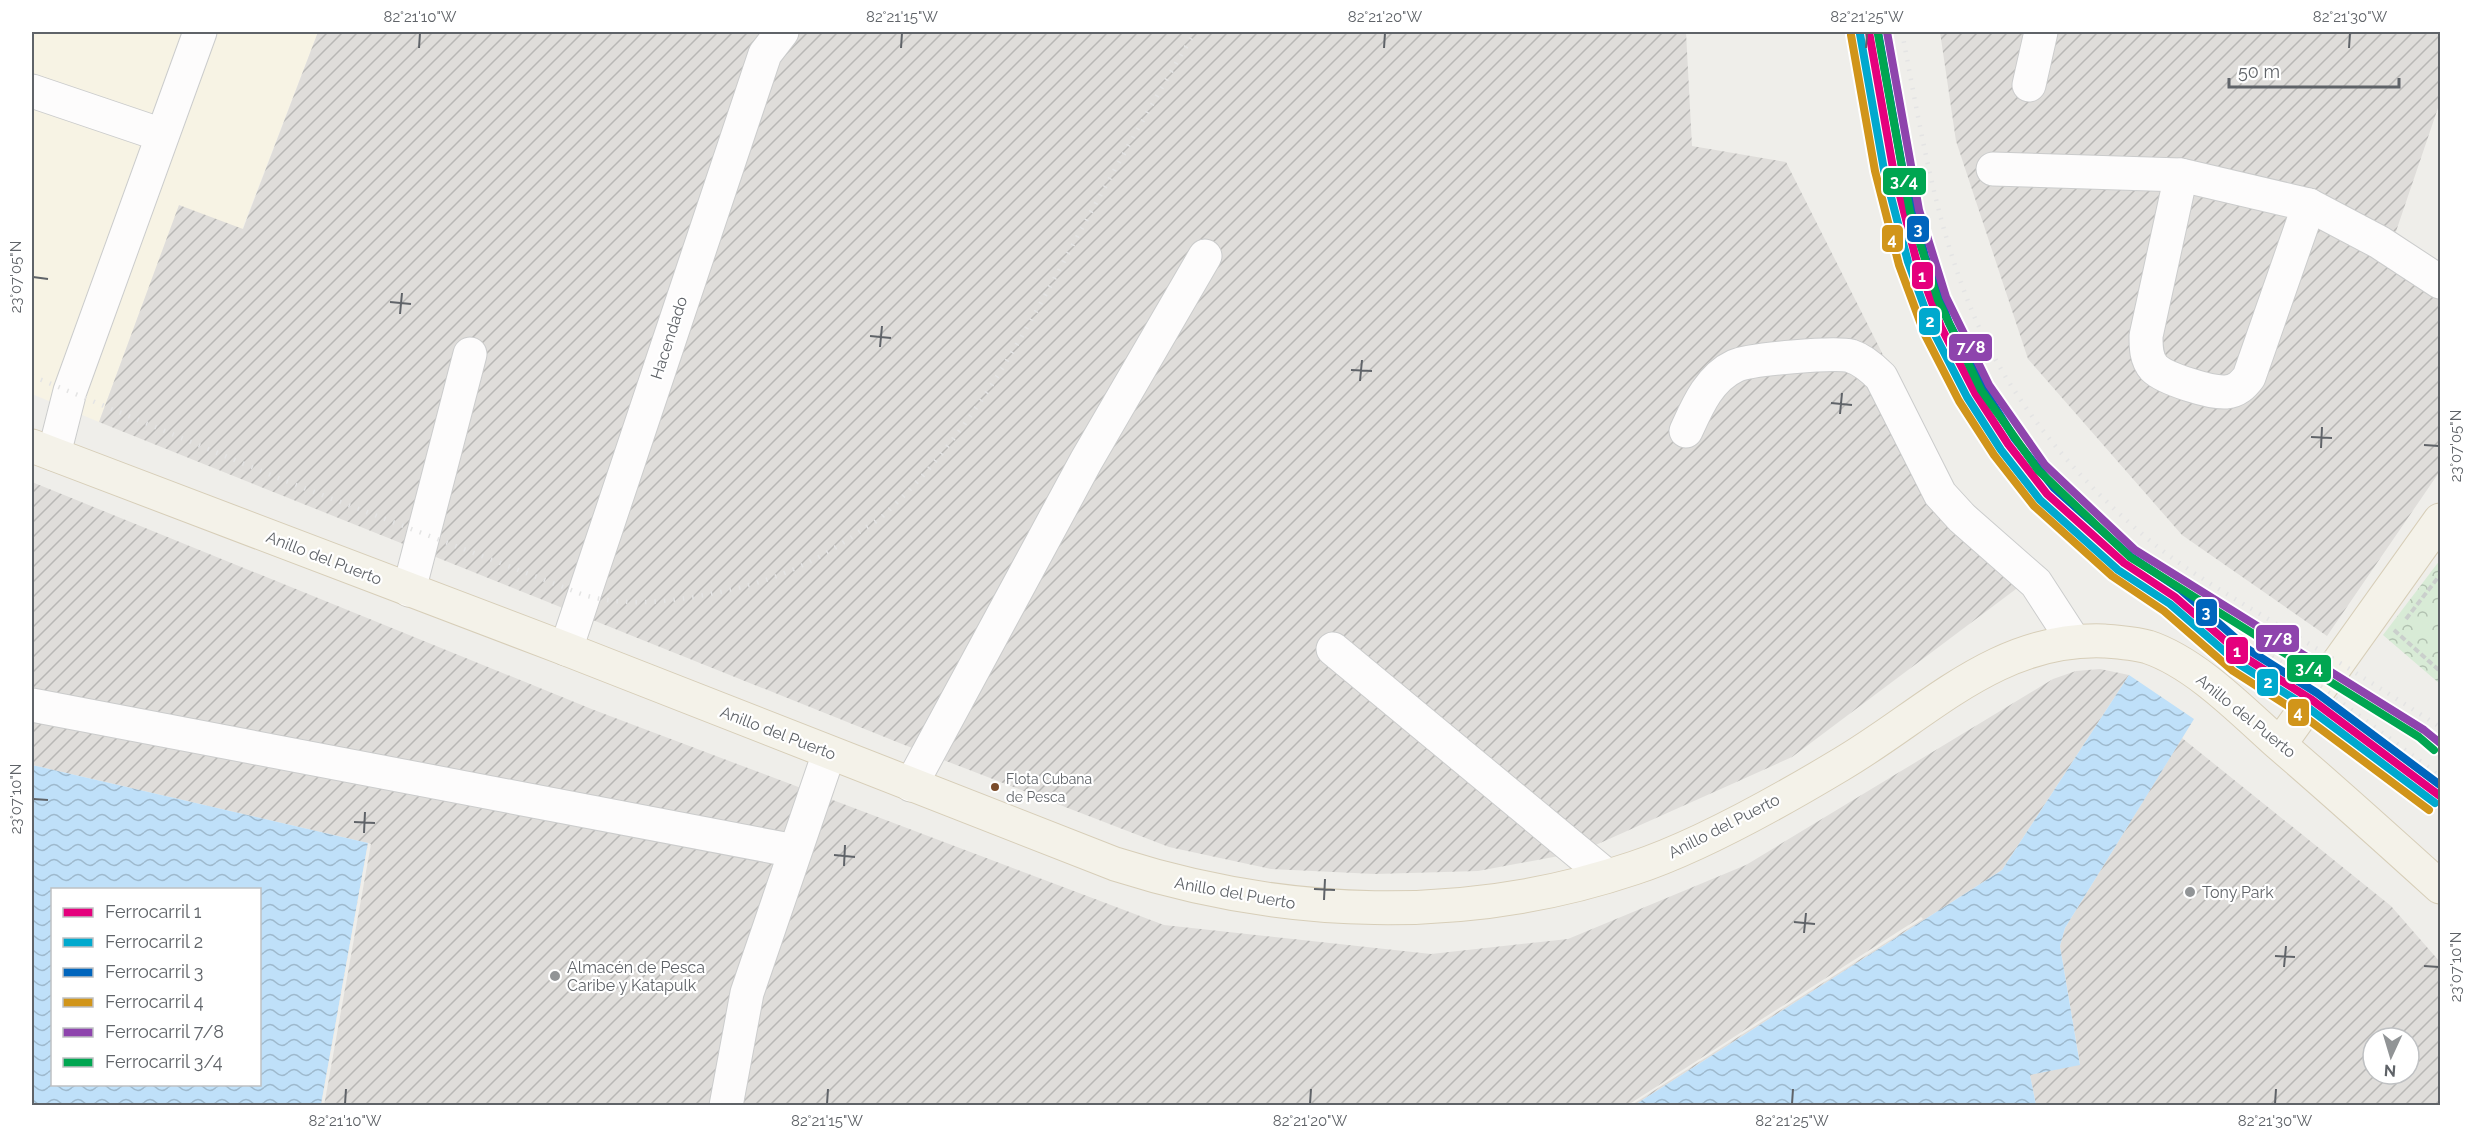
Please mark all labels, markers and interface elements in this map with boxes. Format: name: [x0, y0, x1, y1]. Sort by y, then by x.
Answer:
text: 82°21'10"W: [384, 8, 457, 26]
text: 82°21'15"W: [866, 8, 938, 26]
text: 82°21'20"W: [1348, 8, 1422, 26]
text: 82°21'25"W: [1830, 8, 1904, 26]
text: 82°21'30"W: [2313, 8, 2388, 26]
scale bar: [2229, 51, 2398, 89]
text: 50 m: [2238, 61, 2280, 82]
line badge: 3/4: [1882, 167, 1927, 196]
text: 3/4: [1890, 172, 1918, 191]
line badge: 3: [1906, 215, 1930, 243]
text: 3: [1914, 220, 1923, 239]
line badge: 4: [1881, 224, 1904, 253]
text: 4: [1887, 230, 1897, 249]
text: 23°07'05"N: [7, 241, 25, 313]
line badge: 1: [1911, 261, 1934, 290]
text: 1: [1918, 267, 1926, 286]
street label: Hacendado: [647, 294, 691, 382]
line badge: 2: [1918, 307, 1941, 336]
text: 2: [1925, 312, 1935, 331]
line badge: 7/8: [1948, 333, 1993, 362]
text: 7/8: [1957, 338, 1985, 357]
text: 23°07'05"N: [2447, 410, 2465, 482]
street label: Anillo del Puerto: [263, 527, 385, 589]
line badge: 3: [2195, 598, 2218, 627]
text: 3: [2202, 603, 2211, 622]
line badge: 7/8: [2255, 624, 2300, 653]
text: 7/8: [2264, 630, 2292, 649]
line badge: 1: [2225, 636, 2249, 665]
text: 1: [2233, 642, 2241, 661]
line badge: 3/4: [2286, 654, 2332, 683]
text: 3/4: [2295, 659, 2323, 678]
line badge: 2: [2256, 668, 2279, 697]
street label: Anillo del Puerto: [2192, 670, 2300, 762]
text: 2: [2263, 673, 2273, 692]
line badge: 4: [2287, 698, 2310, 727]
street label: Anillo del Puerto: [717, 702, 839, 764]
text: 4: [2293, 703, 2303, 722]
text: 23°07'10"N: [7, 764, 25, 834]
place label: Flota Cubana de Pesca: [1006, 771, 1092, 805]
marker: Flota Cubana de Pesca: [989, 781, 1001, 793]
street label: Anillo del Puerto: [1665, 790, 1783, 862]
street label: Anillo del Puerto: [1173, 873, 1297, 913]
place label: Tony Park: [2202, 883, 2274, 902]
marker: Tony Park: [2183, 885, 2197, 899]
legend: [51, 888, 261, 1086]
text: Ferrocarril 1: [105, 901, 202, 922]
text: Ferrocarril 2: [105, 931, 203, 952]
text: 23°07'10"N: [2447, 932, 2465, 1002]
place label: Almacén de Pesca Caribe y Katapulk: [567, 958, 705, 995]
text: Ferrocarril 3: [105, 961, 203, 982]
marker: Almacén de Pesca Caribe y Katapulk: [548, 969, 562, 983]
text: Ferrocarril 4: [105, 991, 204, 1012]
text: Ferrocarril 7/8: [105, 1021, 224, 1042]
north arrow: [2361, 1026, 2421, 1086]
text: Ferrocarril 3/4: [105, 1051, 223, 1072]
text: N: [2383, 1061, 2397, 1080]
text: 82°21'10"W: [309, 1112, 382, 1130]
text: 82°21'15"W: [791, 1112, 863, 1130]
text: 82°21'20"W: [1273, 1112, 1347, 1130]
text: 82°21'25"W: [1755, 1112, 1829, 1130]
text: 82°21'30"W: [2238, 1112, 2313, 1130]

